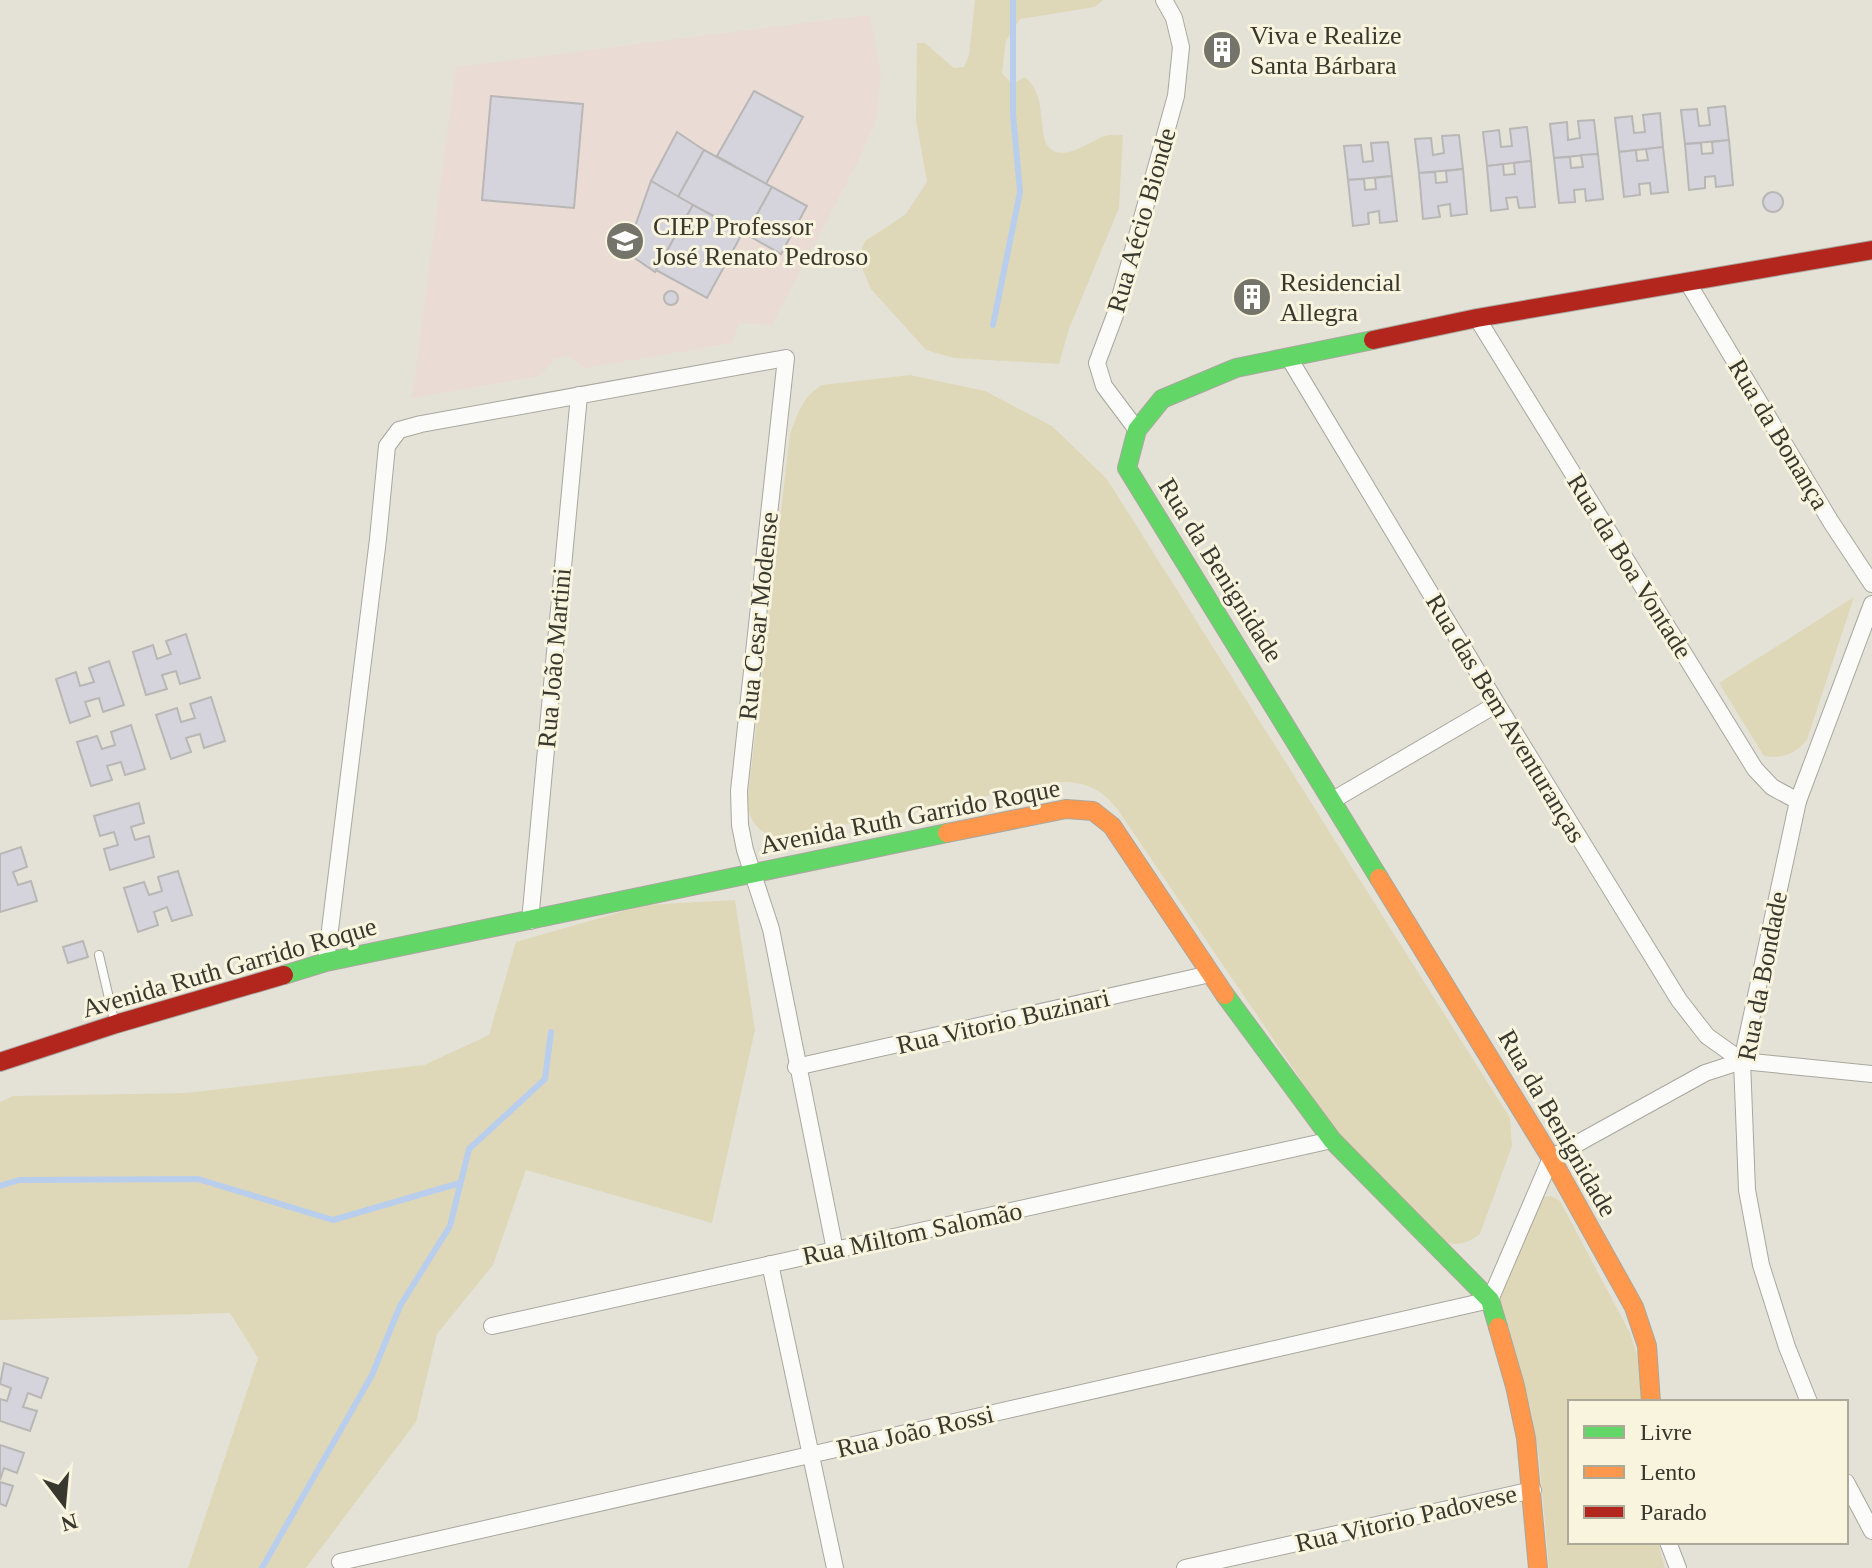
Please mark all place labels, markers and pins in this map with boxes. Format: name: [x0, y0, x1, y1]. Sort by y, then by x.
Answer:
place label: Viva e Realize Santa Bárbara: [1250, 21, 1401, 80]
building icon: Viva e Realize Santa Bárbara: [1201, 29, 1243, 71]
place label: CIEP Professor José Renato Pedroso: [653, 212, 868, 271]
school or university icon: CIEP Professor José Renato Pedroso: [604, 220, 646, 262]
place label: Residencial Allegra: [1280, 268, 1401, 327]
building icon: Residencial Allegra: [1231, 276, 1273, 318]

